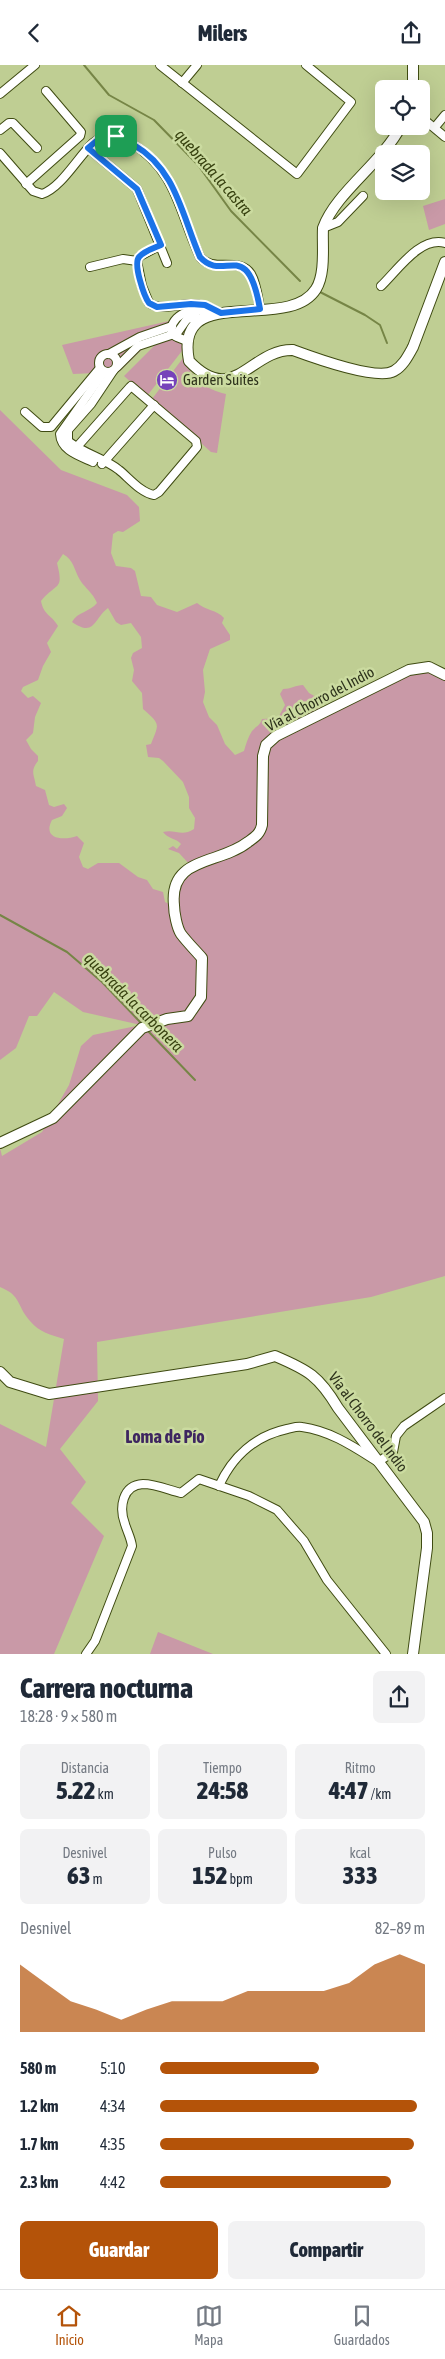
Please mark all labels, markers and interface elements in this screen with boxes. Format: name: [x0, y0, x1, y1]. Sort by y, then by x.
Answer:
icon: back: [20, 19, 48, 47]
icon: share: [397, 19, 425, 47]
text: Milers: [198, 20, 247, 46]
map controls: [375, 80, 430, 200]
button: locate: [375, 80, 430, 135]
pin: [95, 115, 137, 157]
icon: arrive: [102, 122, 130, 150]
water label: quebrada la castra: [171, 125, 257, 220]
button: layers: [375, 145, 430, 200]
hotel icon: Garden Suites: [155, 368, 179, 392]
place label: Garden Suites: [183, 371, 259, 388]
street label: Vía al Chorro del Indio: [263, 663, 377, 734]
water label: quebrada la carbonera: [80, 949, 188, 1056]
street label: Vía al Chorro del Indio: [325, 1368, 411, 1475]
district label: Loma de Pío: [125, 1426, 205, 1447]
button: share: [373, 1671, 425, 1723]
text: Carrera nocturna: [20, 1672, 193, 1704]
text: 18:28 · 9 × 580 m: [20, 1707, 117, 1725]
text: Distancia: [61, 1760, 109, 1776]
text: Tiempo: [203, 1760, 242, 1776]
text: Ritmo: [345, 1760, 376, 1776]
text: 5.22: [56, 1776, 96, 1804]
text: 24:58: [197, 1776, 248, 1804]
text: 4:47: [329, 1776, 369, 1804]
text: km: [96, 1786, 114, 1802]
text: /km: [369, 1786, 391, 1802]
text: Desnivel: [62, 1845, 107, 1861]
text: Pulso: [208, 1845, 237, 1861]
text: kcal: [350, 1845, 371, 1861]
text: 63: [67, 1861, 91, 1889]
text: 152: [192, 1861, 227, 1889]
text: 333: [343, 1861, 378, 1889]
text: m: [91, 1871, 103, 1887]
text: bpm: [227, 1871, 253, 1887]
text: Desnivel: [20, 1919, 71, 1937]
text: 82–89 m: [375, 1919, 425, 1937]
text: 580 m: [20, 2059, 56, 2077]
text: 5:10: [100, 2059, 125, 2077]
text: 1.2 km: [20, 2097, 59, 2115]
text: 4:34: [100, 2097, 125, 2115]
text: 1.7 km: [20, 2135, 59, 2153]
text: 4:35: [100, 2135, 125, 2153]
text: 2.3 km: [20, 2173, 59, 2191]
text: 4:42: [100, 2173, 125, 2191]
button: Guardar: [20, 2221, 218, 2279]
button: Compartir: [228, 2221, 425, 2279]
tab: Inicio: [55, 2302, 84, 2348]
tab: Mapa: [194, 2302, 223, 2348]
tab: Guardados: [334, 2302, 390, 2348]

